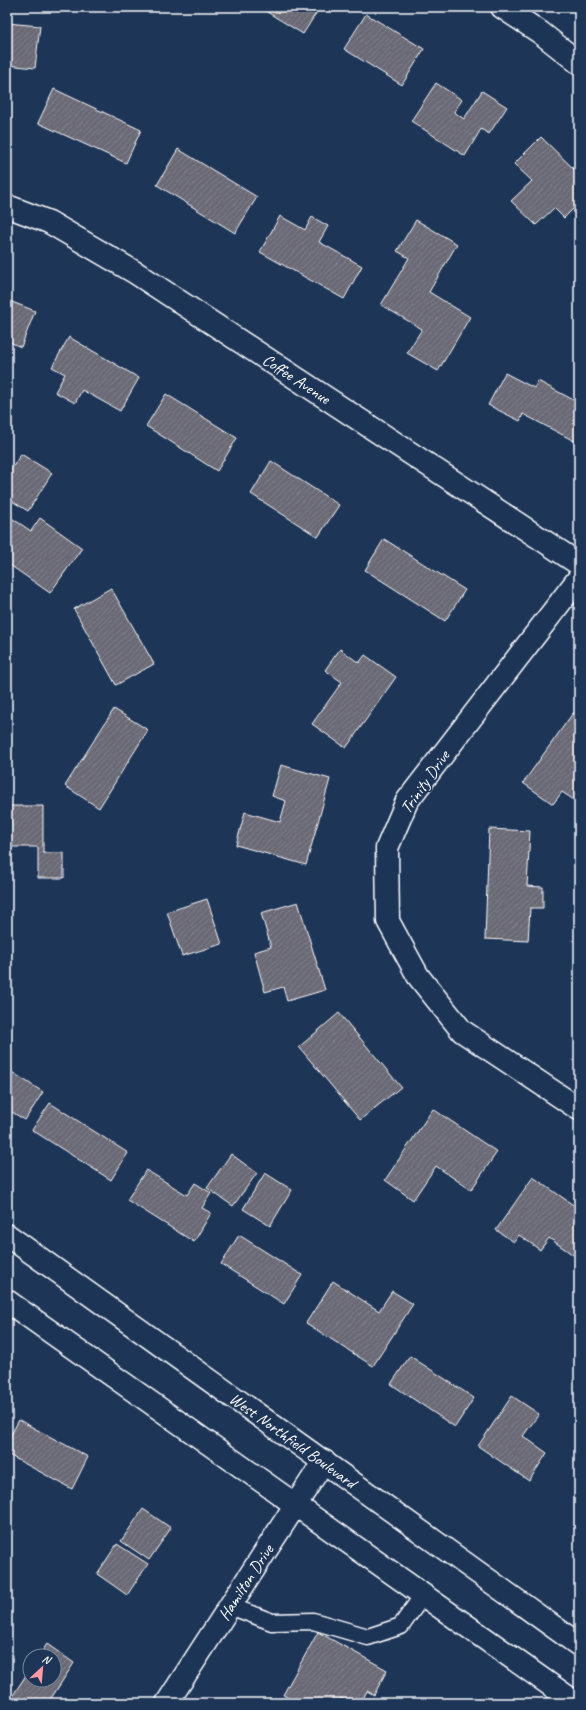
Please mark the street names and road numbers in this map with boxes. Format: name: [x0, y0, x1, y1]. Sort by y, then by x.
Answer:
street label: Coffee Avenue: [259, 349, 336, 409]
street label: Trinity Drive: [396, 745, 455, 818]
street label: West Northfield Boulevard: [226, 1388, 363, 1495]
street label: Hamilton Drive: [213, 1539, 278, 1624]

